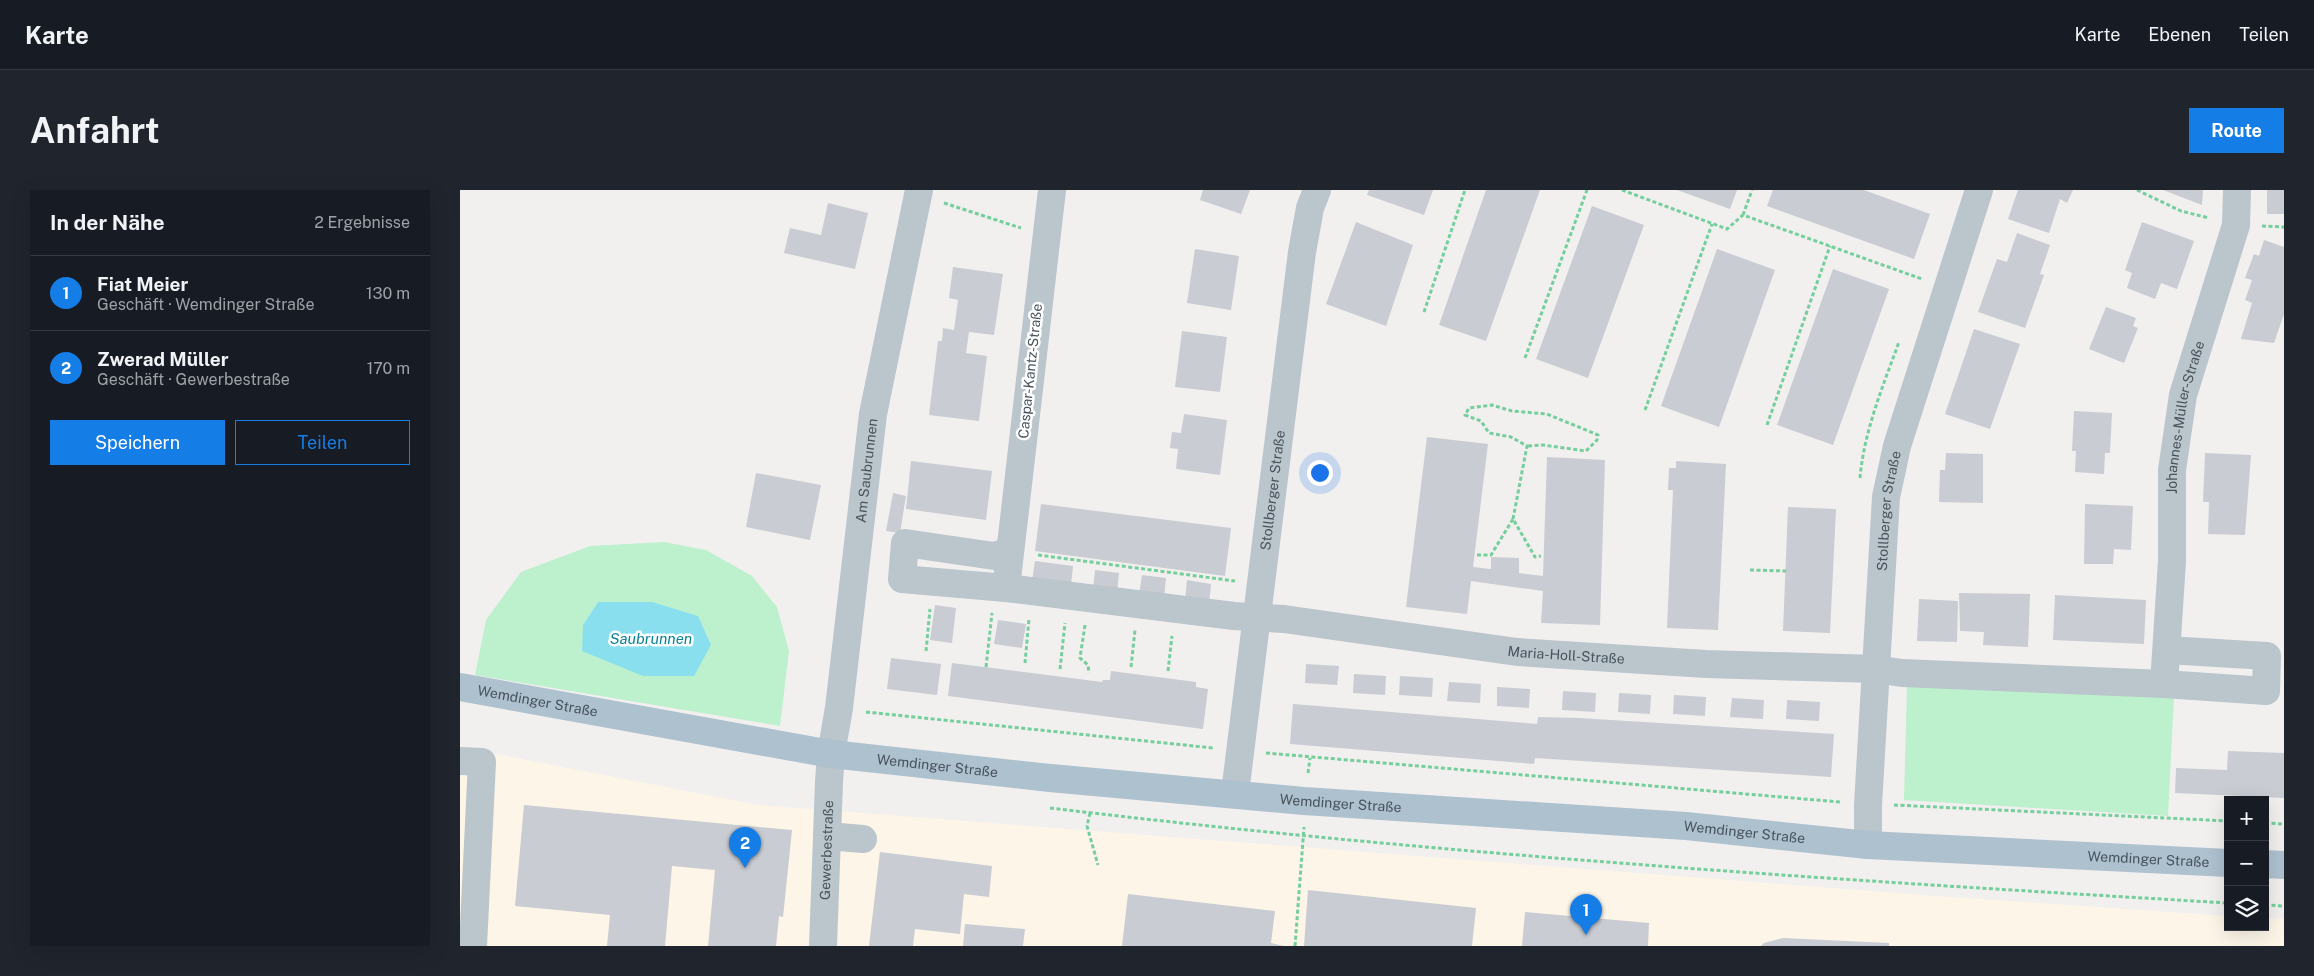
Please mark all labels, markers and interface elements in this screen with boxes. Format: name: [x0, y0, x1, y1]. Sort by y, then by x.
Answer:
text: Karte: [25, 21, 89, 49]
text: Karte: [2075, 24, 2120, 45]
text: Ebenen: [2148, 24, 2211, 45]
text: Teilen: [2239, 24, 2289, 45]
button: Route: [2189, 108, 2284, 153]
text: Anfahrt: [30, 110, 160, 151]
text: In der Nähe: [50, 210, 165, 235]
text: 2 Ergebnisse: [314, 213, 410, 232]
text: Fiat Meier: [97, 273, 188, 295]
text: 1: [63, 284, 69, 303]
text: 130 m: [366, 284, 410, 303]
text: Geschäft · Wemdinger Straße: [97, 295, 314, 314]
street label: Caspar-Kantz-Straße: [1015, 303, 1045, 439]
street label: Johannes-Müller-Straße: [2164, 339, 2207, 494]
text: Zwerad Müller: [97, 348, 229, 370]
text: 2: [61, 359, 71, 378]
text: 170 m: [367, 359, 410, 378]
text: Geschäft · Gewerbestraße: [97, 370, 290, 389]
street label: Am Saubrunnen: [852, 417, 880, 524]
button: Speichern: [50, 420, 225, 465]
button: Teilen: [235, 420, 410, 465]
street label: Stollberger Straße: [1257, 429, 1288, 551]
street label: Stollberger Straße: [1874, 449, 1904, 571]
your location: [1307, 460, 1333, 486]
water label: Saubrunnen: [610, 630, 692, 647]
street label: Maria-Holl-Straße: [1506, 643, 1625, 667]
street label: Wemdinger Straße: [476, 682, 599, 720]
street label: Wemdinger Straße: [876, 751, 999, 780]
street label: Wemdinger Straße: [1279, 791, 1402, 815]
map controls: [2224, 796, 2269, 931]
button: +: [2224, 796, 2269, 841]
street label: Gewerbestraße: [817, 800, 836, 900]
street label: Wemdinger Straße: [1683, 818, 1806, 846]
pin: 2: [729, 827, 761, 868]
button: −: [2224, 841, 2269, 886]
street label: Wemdinger Straße: [2087, 848, 2210, 870]
button: layers: [2224, 886, 2269, 931]
pin: 1: [1570, 894, 1602, 935]

